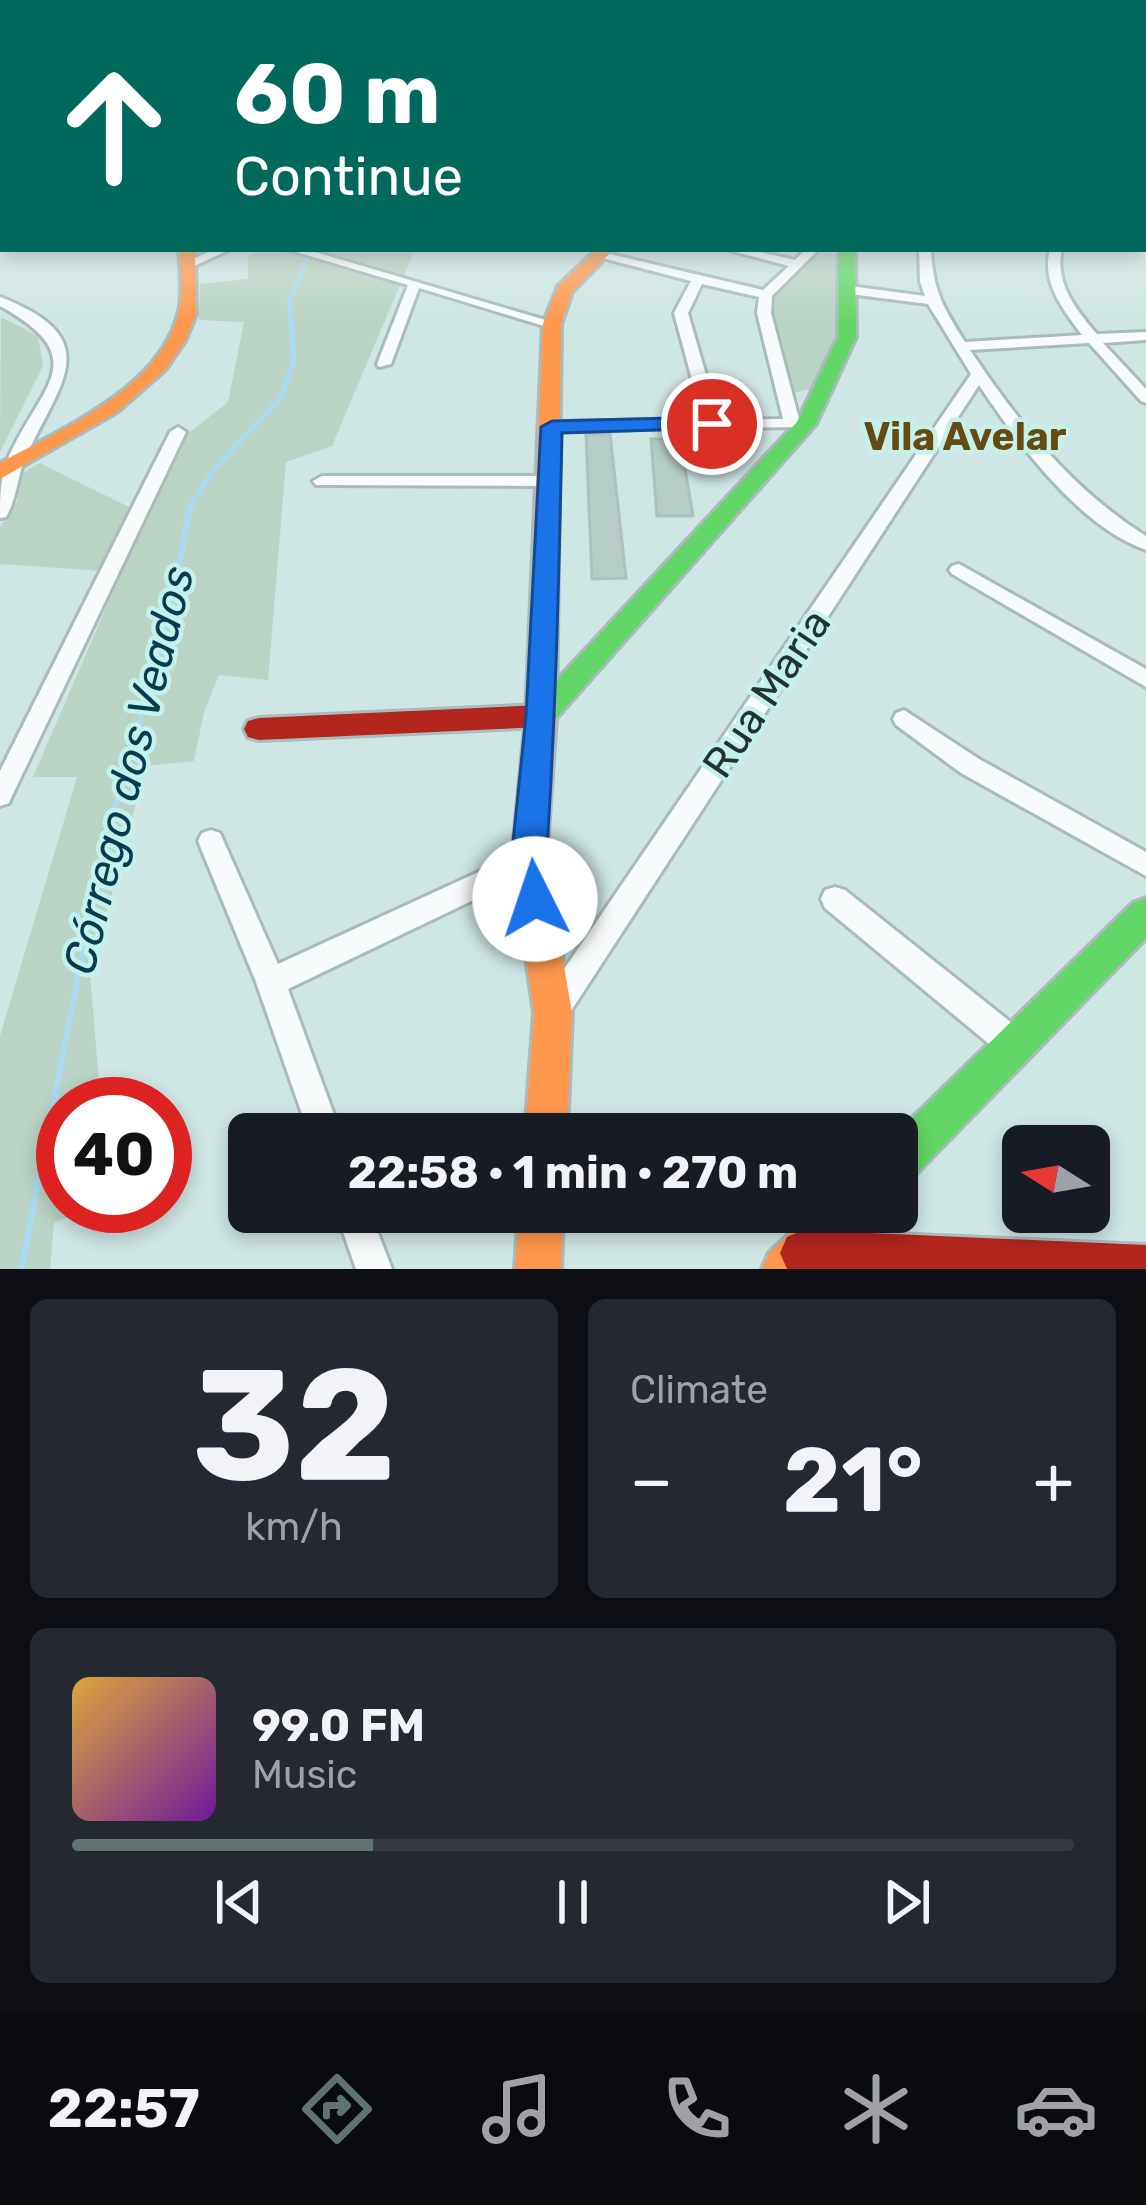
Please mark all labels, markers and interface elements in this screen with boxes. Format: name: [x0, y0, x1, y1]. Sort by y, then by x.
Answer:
text: 60 m: [234, 44, 441, 144]
icon: ahead: [36, 48, 192, 204]
text: Continue: [234, 145, 463, 209]
pin: [661, 373, 763, 475]
icon: arrive: [679, 391, 745, 457]
district label: Vila Avelar: [863, 414, 1067, 460]
water label: Córrego dos Veados: [52, 561, 205, 979]
street label: Rua Maria: [692, 600, 841, 787]
position arrow: [472, 836, 598, 962]
speed limit sign: 40: [36, 1077, 192, 1233]
north arrow: [1002, 1125, 1110, 1233]
map controls: [1002, 1125, 1110, 1233]
text: 22:58 · 1 min · 270 m: [348, 1146, 798, 1199]
text: 32: [192, 1333, 396, 1518]
text: Climate: [630, 1367, 768, 1413]
text: 21°: [783, 1427, 923, 1534]
text: −: [630, 1441, 673, 1520]
text: +: [1033, 1441, 1074, 1520]
text: km/h: [245, 1504, 343, 1550]
text: 99.0 FM: [252, 1699, 425, 1752]
text: Music: [252, 1752, 357, 1798]
icon: previous: [206, 1869, 272, 1935]
icon: pause: [540, 1869, 606, 1935]
icon: next: [874, 1869, 940, 1935]
icon: directions: [295, 2067, 379, 2151]
icon: music: [475, 2067, 559, 2151]
icon: phone: [655, 2067, 739, 2151]
icon: climate: [834, 2067, 918, 2151]
icon: car: [1014, 2067, 1098, 2151]
text: 22:57: [48, 2077, 200, 2141]

